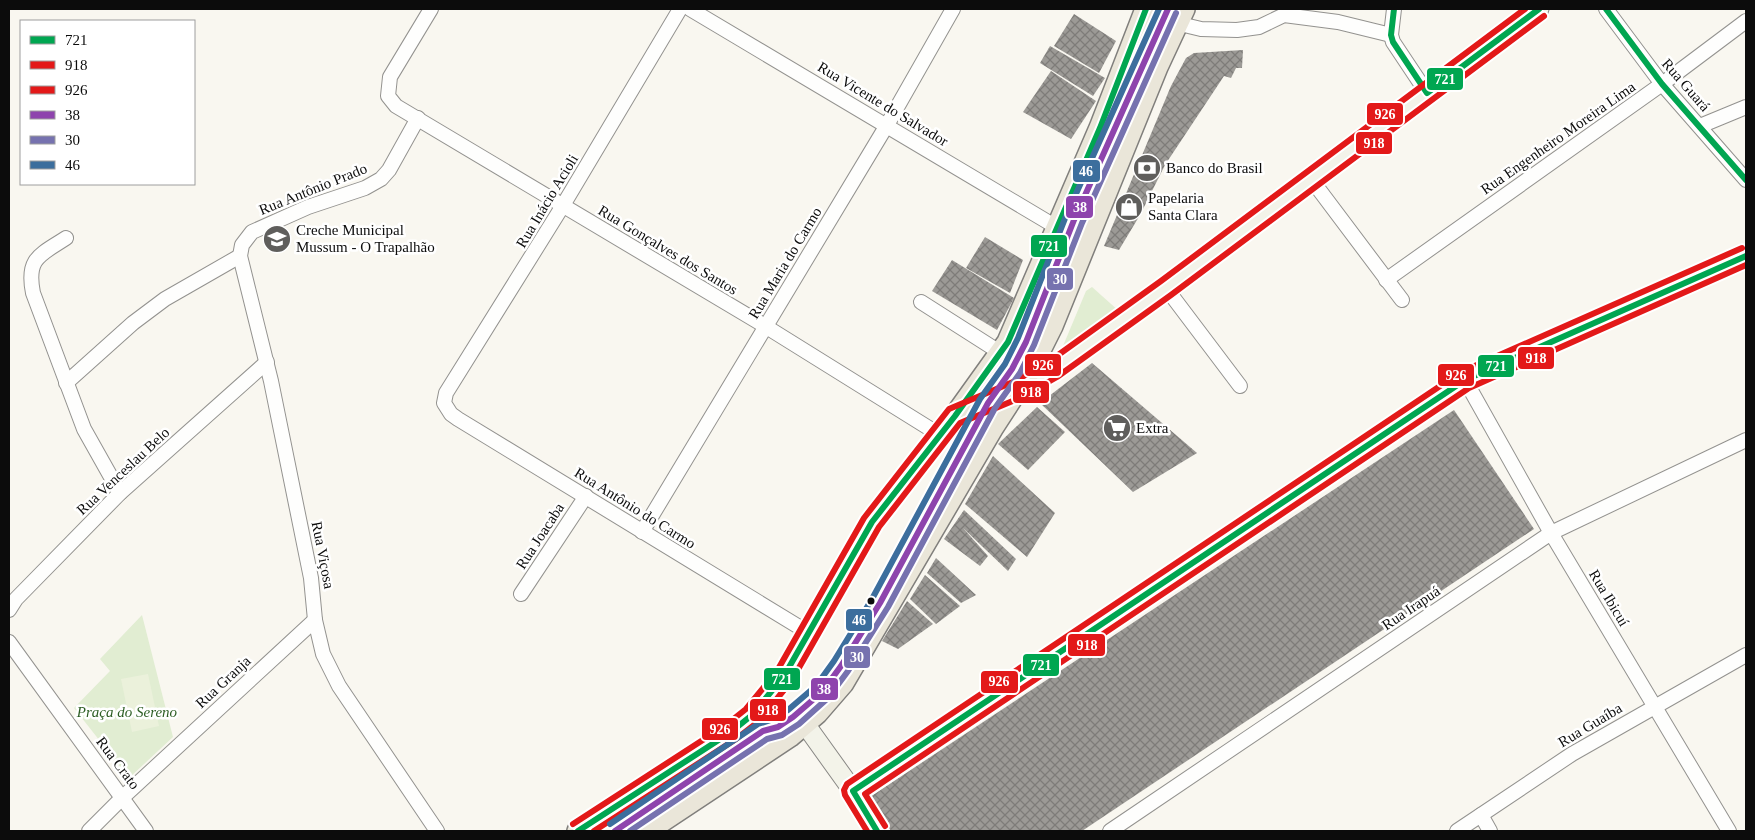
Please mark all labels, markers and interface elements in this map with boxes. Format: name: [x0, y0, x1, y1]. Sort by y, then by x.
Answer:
legend: [20, 20, 195, 185]
text: 721: [65, 32, 88, 48]
street label: Rua Guará: [1659, 55, 1713, 115]
text: 918: [65, 57, 88, 73]
street label: Rua Vicente do Salvador: [815, 59, 951, 149]
line badge: 721: [1426, 67, 1464, 91]
text: 721: [1435, 72, 1456, 87]
street label: Rua Engenheiro Moreira Lima: [1478, 78, 1638, 197]
text: 926: [65, 82, 88, 98]
line badge: 926: [1366, 102, 1404, 126]
text: 38: [65, 107, 80, 123]
text: 926: [1375, 107, 1396, 122]
line badge: 918: [1355, 131, 1393, 155]
text: 30: [65, 132, 80, 148]
text: 918: [1364, 136, 1385, 151]
street label: Rua Inácio Acioli: [513, 152, 581, 250]
bank icon: Banco do Brasil: [1132, 153, 1162, 183]
text: 46: [65, 157, 81, 173]
line badge: 46: [1072, 159, 1101, 183]
street label: Rua Antônio Prado: [257, 160, 369, 218]
place label: Banco do Brasil: [1166, 160, 1263, 176]
text: 46: [1079, 164, 1093, 179]
place label: Papelaria Santa Clara: [1148, 190, 1218, 223]
shop icon: Papelaria Santa Clara: [1114, 192, 1144, 222]
line badge: 38: [1065, 195, 1094, 219]
text: 38: [1073, 200, 1087, 215]
street label: Rua Gonçalves dos Santos: [595, 202, 741, 298]
street label: Rua Maria do Carmo: [745, 204, 825, 322]
place label: Creche Municipal Mussum - O Trapalhão: [296, 222, 435, 255]
school or university icon: Creche Municipal Mussum - O Trapalhão: [262, 224, 292, 254]
line badge: 721: [1030, 234, 1068, 258]
text: 721: [1039, 239, 1060, 254]
line badge: 30: [1046, 267, 1074, 291]
text: 30: [1053, 272, 1067, 287]
line badge: 918: [1517, 346, 1555, 370]
text: 918: [1526, 351, 1547, 366]
line badge: 926: [1024, 353, 1062, 377]
line badge: 721: [1477, 354, 1515, 378]
text: 926: [1033, 358, 1054, 373]
text: 721: [1486, 359, 1507, 374]
line badge: 926: [1437, 363, 1475, 387]
text: 926: [1446, 368, 1467, 383]
line badge: 918: [1012, 380, 1050, 404]
text: 918: [1021, 385, 1042, 400]
supermarket icon: Extra: [1102, 413, 1132, 443]
place label: Extra: [1136, 420, 1169, 436]
street label: Rua Venceslau Belo: [73, 424, 173, 518]
street label: Rua Antônio do Carmo: [572, 464, 698, 552]
street label: Rua Joacaba: [513, 500, 567, 572]
street label: Rua Viçosa: [309, 520, 337, 590]
street label: Rua Ibicuí: [1586, 567, 1632, 629]
street label: Rua Irapuá: [1379, 583, 1443, 633]
unlabelled marker: [866, 596, 876, 606]
line badge: 46: [845, 608, 873, 632]
text: 46: [852, 613, 866, 628]
line badge: 918: [1067, 633, 1106, 657]
text: 918: [1077, 638, 1098, 653]
line badge: 30: [843, 645, 871, 669]
text: 30: [850, 650, 864, 665]
street label: Rua Granja: [192, 652, 254, 711]
line badge: 721: [1022, 653, 1060, 677]
text: 721: [1031, 658, 1052, 673]
line badge: 721: [763, 667, 801, 691]
line badge: 926: [980, 670, 1019, 694]
text: 721: [772, 672, 793, 687]
text: 926: [989, 674, 1010, 689]
line badge: 38: [810, 677, 839, 701]
text: 38: [817, 682, 831, 697]
line badge: 918: [749, 698, 787, 722]
street label: Rua Guaíba: [1555, 700, 1625, 750]
text: 918: [758, 703, 779, 718]
park label: Praça do Sereno: [76, 704, 178, 720]
line badge: 926: [701, 717, 739, 741]
text: 926: [710, 722, 731, 737]
street label: Rua Crato: [93, 734, 143, 792]

